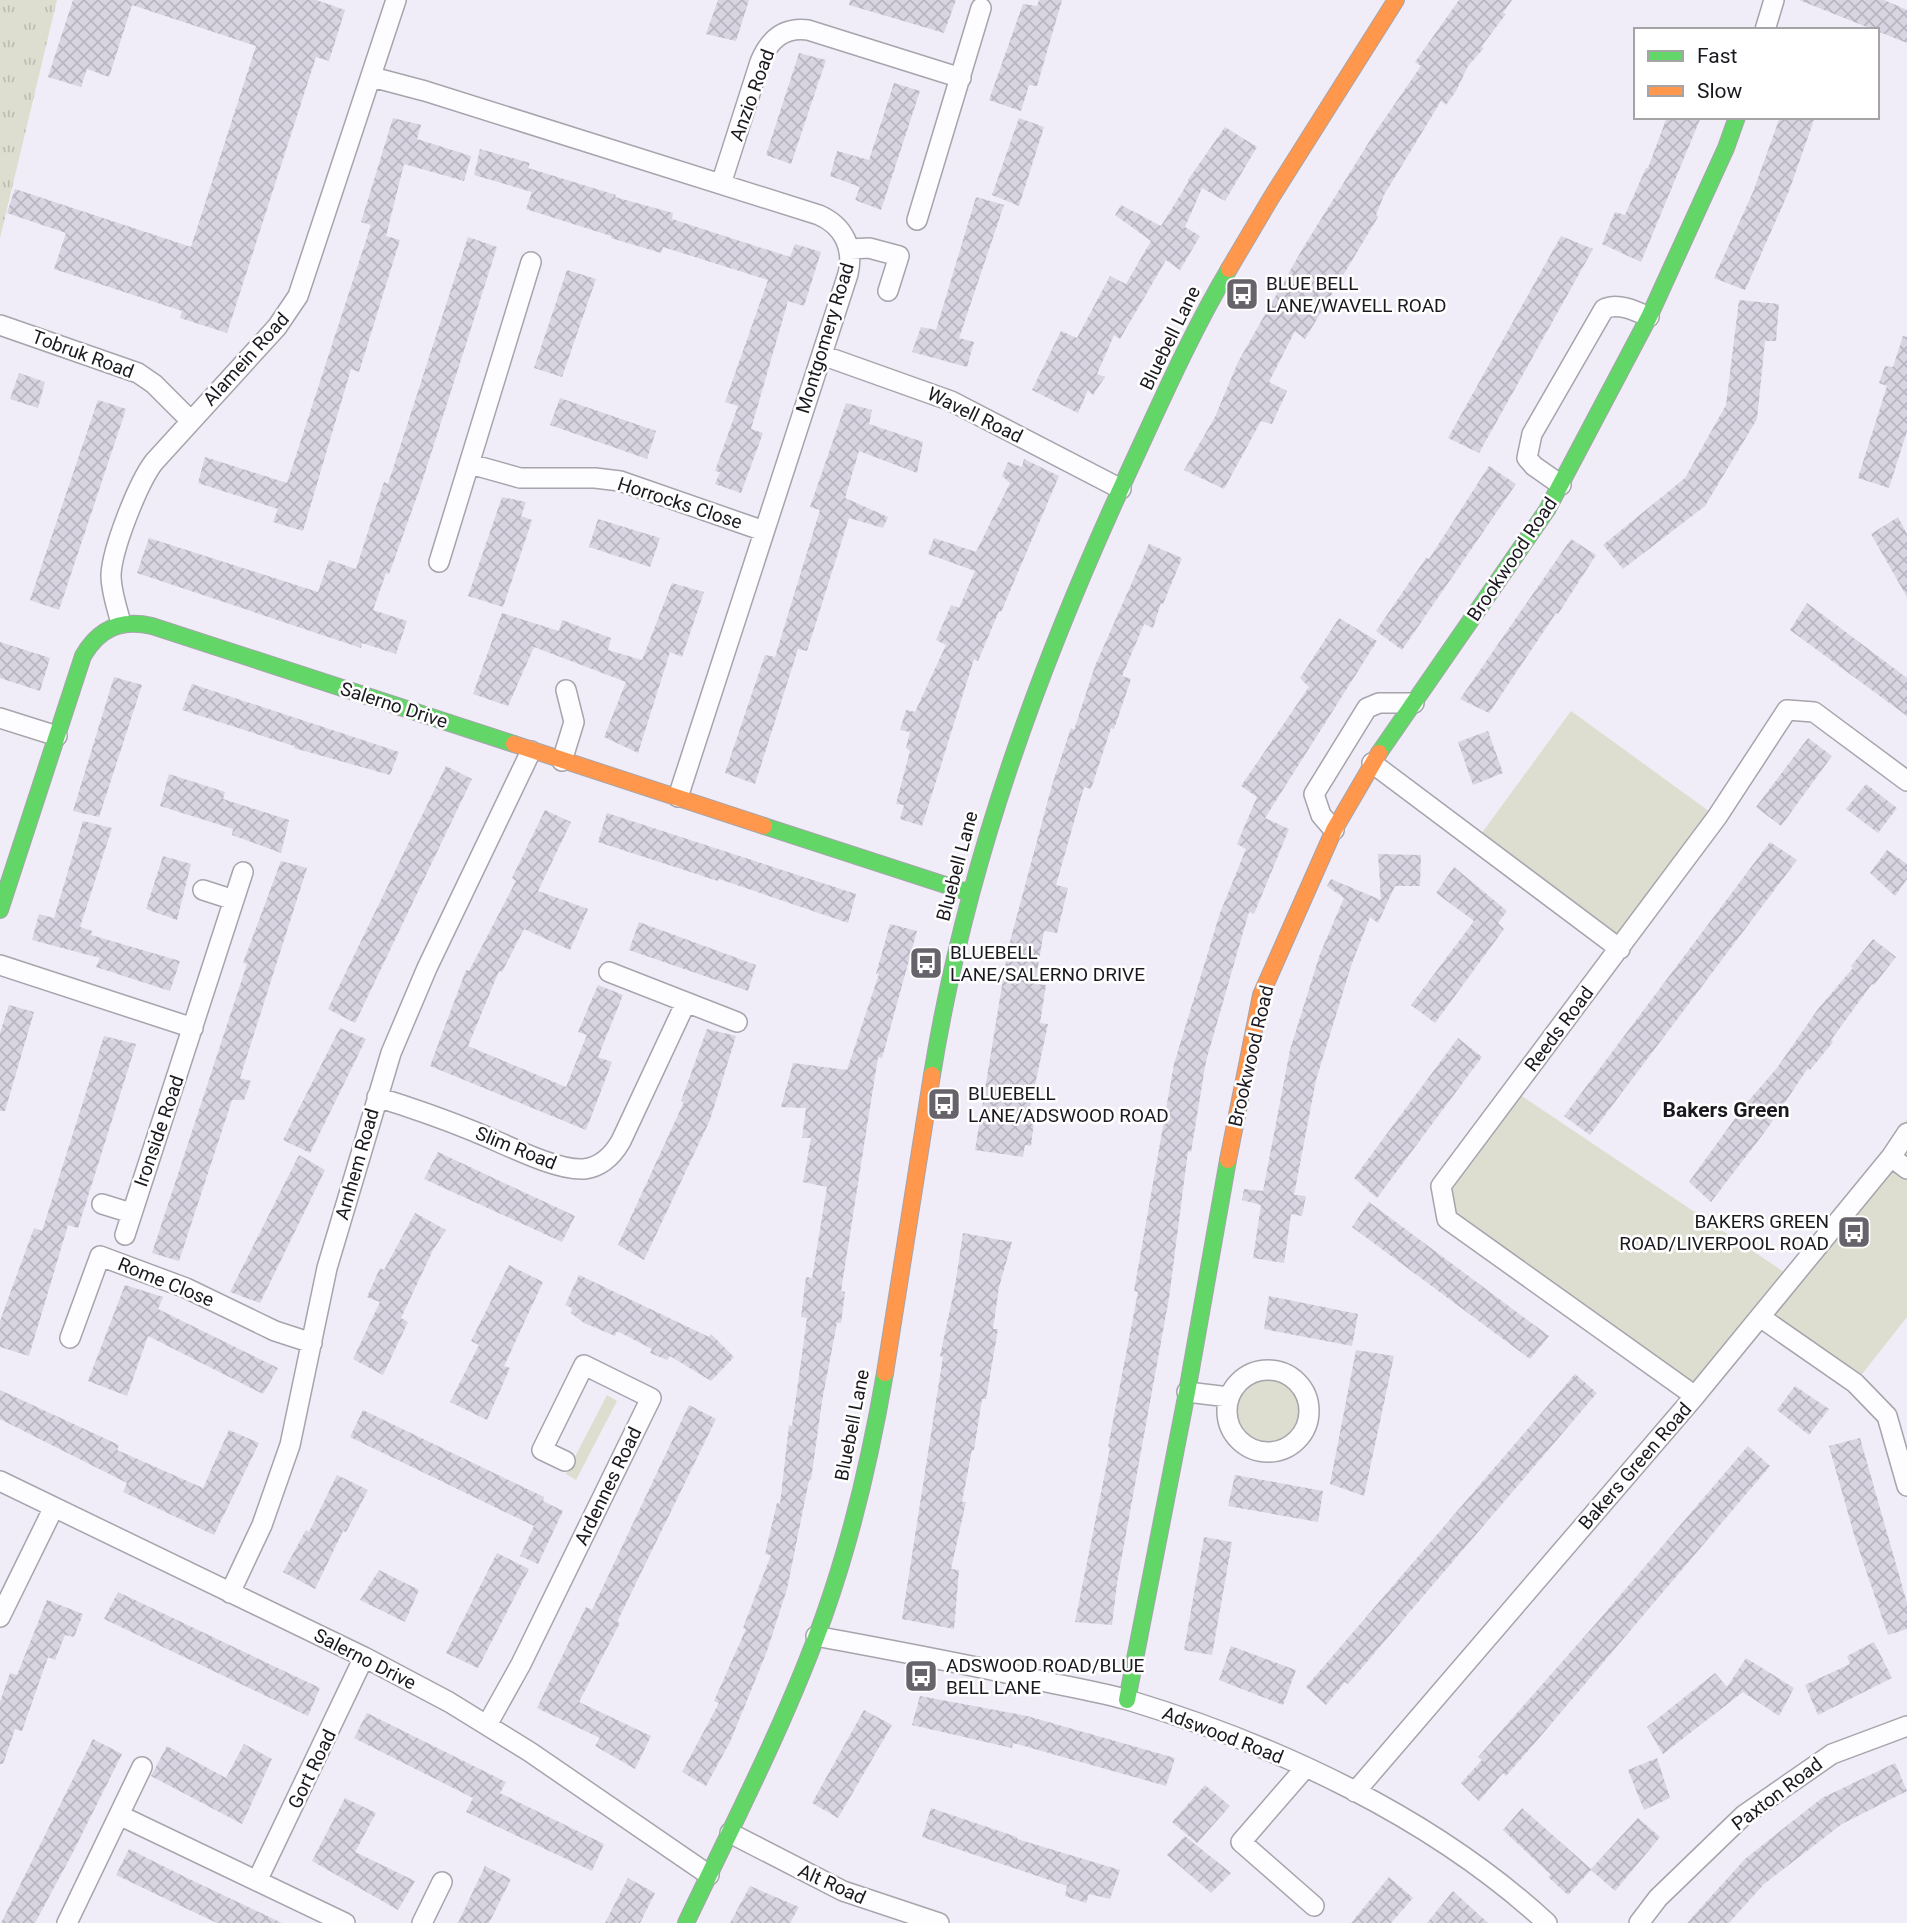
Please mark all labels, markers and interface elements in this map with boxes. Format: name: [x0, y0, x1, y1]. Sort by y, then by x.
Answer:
legend: [1634, 28, 1879, 119]
text: Fast: [1697, 44, 1738, 68]
street label: Anzio Road: [725, 46, 779, 144]
text: Slow: [1697, 79, 1743, 103]
street label: Montgomery Road: [791, 260, 859, 416]
place label: BLUE BELL LANE/WAVELL ROAD: [1266, 272, 1447, 317]
bus stop icon: BLUE BELL LANE/WAVELL ROAD: [1223, 275, 1261, 313]
street label: Bluebell Lane: [1135, 282, 1205, 394]
street label: Alamein Road: [198, 308, 294, 410]
street label: Tobruk Road: [29, 325, 137, 383]
street label: Wavell Road: [923, 382, 1027, 448]
street label: Horrocks Close: [615, 472, 745, 534]
street label: Brookwood Road: [1462, 493, 1562, 625]
street label: Salerno Drive: [337, 677, 451, 733]
street label: Bluebell Lane: [931, 809, 983, 923]
place label: BLUEBELL LANE/SALERNO DRIVE: [950, 941, 1145, 986]
bus stop icon: BLUEBELL LANE/SALERNO DRIVE: [907, 944, 945, 982]
street label: Reeds Road: [1520, 982, 1598, 1076]
street label: Brookwood Road: [1224, 983, 1278, 1129]
street label: Ironside Road: [129, 1072, 189, 1190]
place label: BLUEBELL LANE/ADSWOOD ROAD: [968, 1082, 1169, 1127]
bus stop icon: BLUEBELL LANE/ADSWOOD ROAD: [925, 1085, 963, 1123]
district label: Bakers Green: [1663, 1098, 1789, 1122]
street label: Arnhem Road: [330, 1106, 384, 1222]
street label: Slim Road: [472, 1121, 560, 1175]
place label: BAKERS GREEN ROAD/LIVERPOOL ROAD: [1619, 1210, 1829, 1255]
bus stop icon: BAKERS GREEN ROAD/LIVERPOOL ROAD: [1835, 1213, 1873, 1251]
street label: Rome Close: [115, 1252, 217, 1312]
street label: Bluebell Lane: [830, 1367, 874, 1483]
street label: Bakers Green Road: [1574, 1398, 1696, 1534]
street label: Ardennes Road: [569, 1423, 647, 1549]
street label: Salerno Drive: [310, 1623, 420, 1695]
place label: ADSWOOD ROAD/BLUE BELL LANE: [946, 1654, 1145, 1699]
bus stop icon: ADSWOOD ROAD/BLUE BELL LANE: [902, 1657, 940, 1695]
street label: Adswood Road: [1159, 1701, 1287, 1769]
street label: Gort Road: [283, 1726, 341, 1812]
street label: Paxton Road: [1727, 1753, 1827, 1835]
street label: Alt Road: [795, 1859, 869, 1909]

